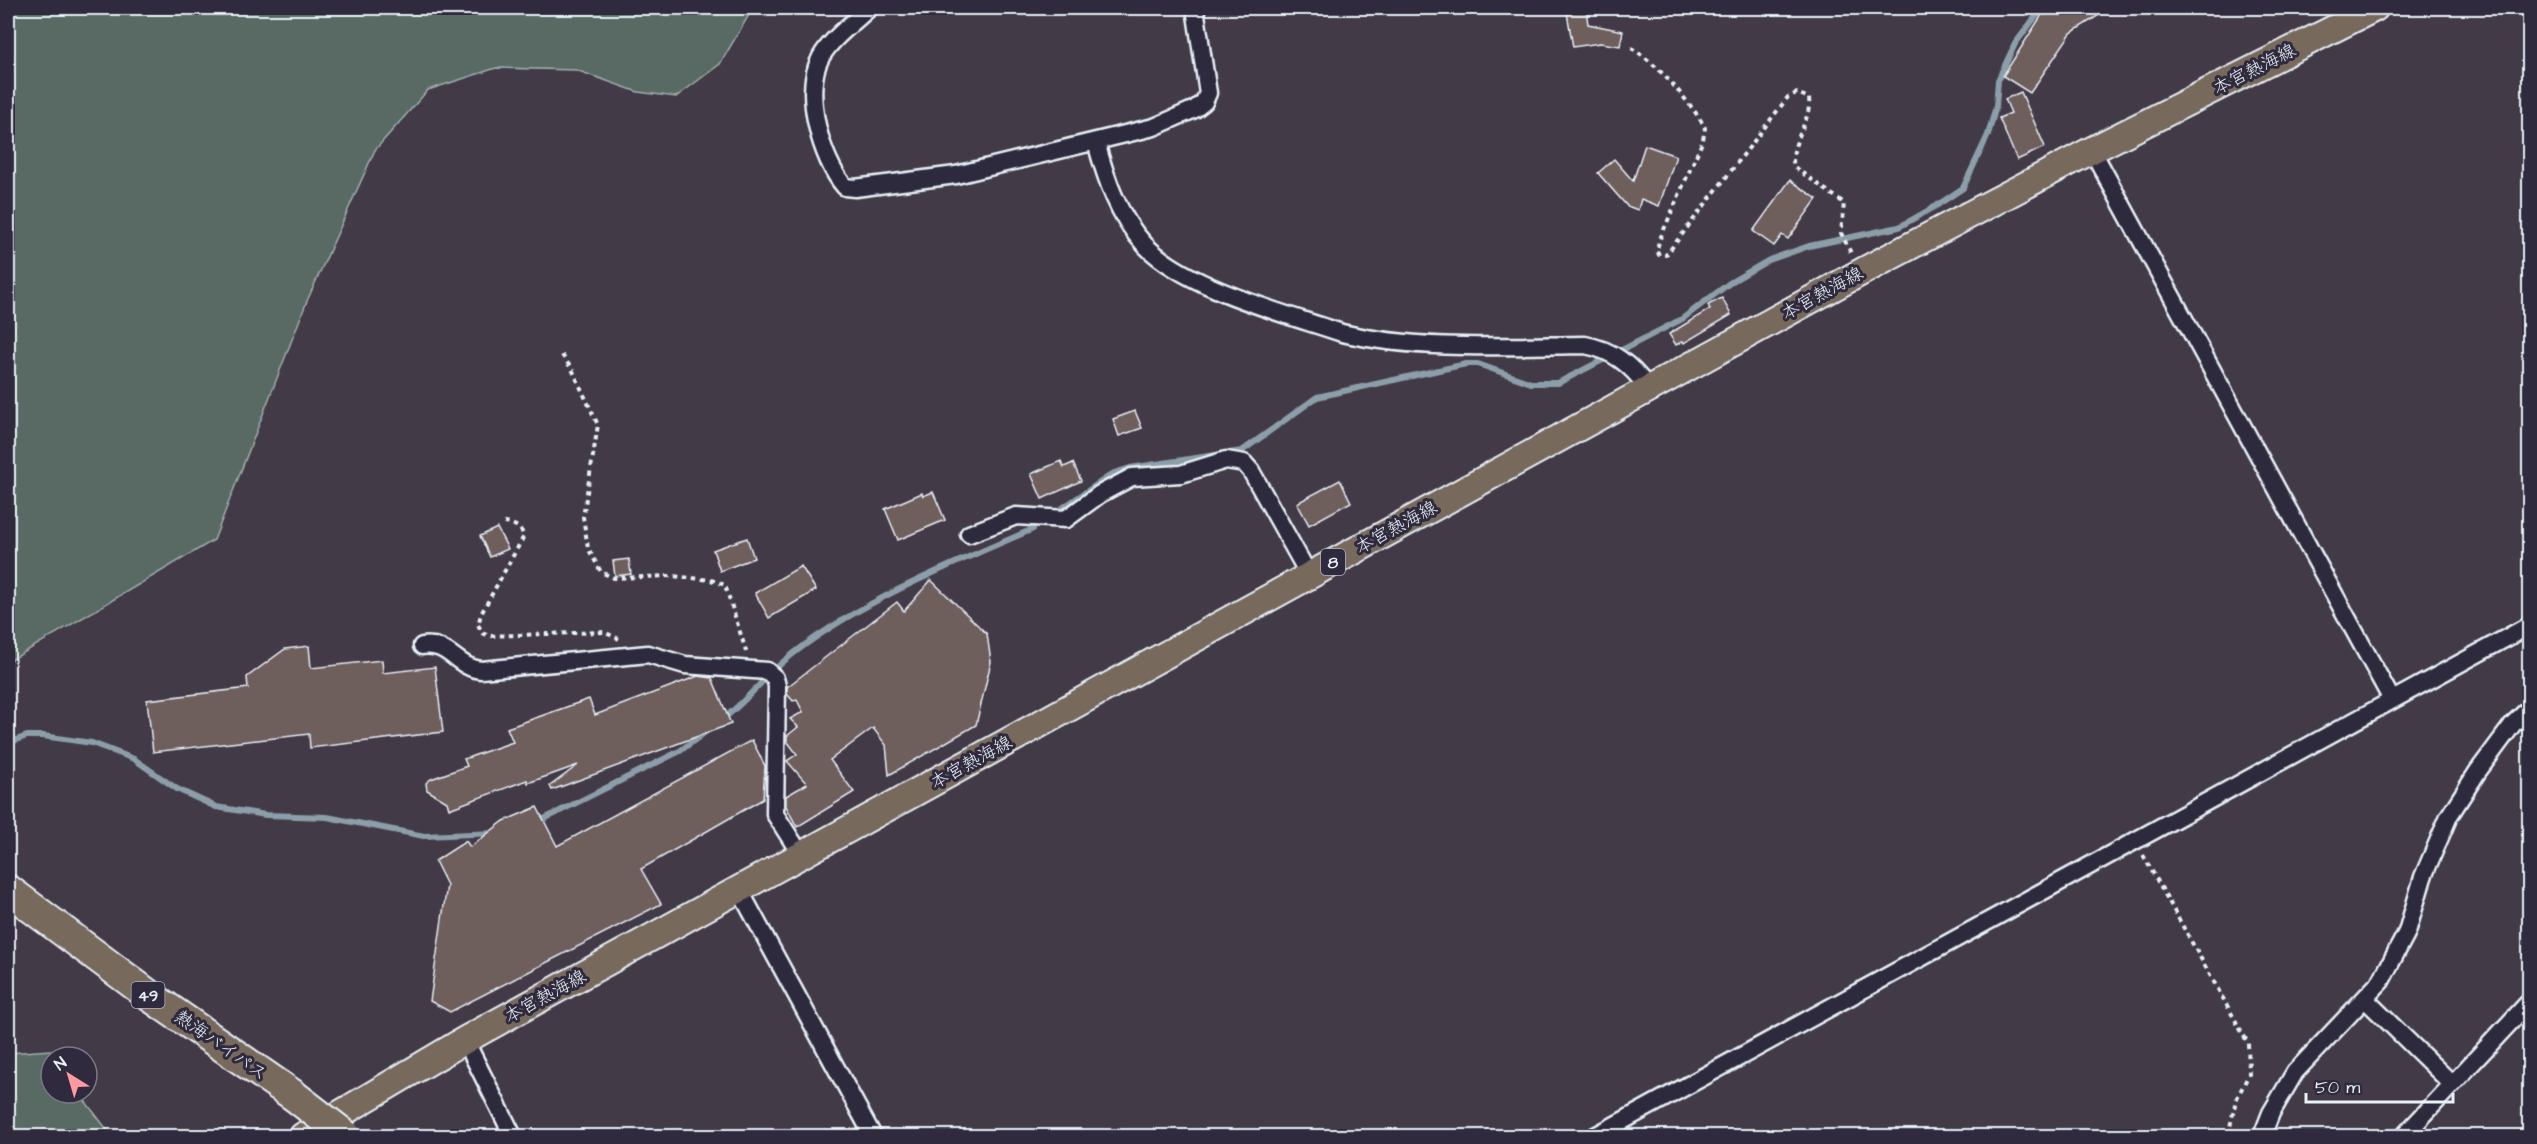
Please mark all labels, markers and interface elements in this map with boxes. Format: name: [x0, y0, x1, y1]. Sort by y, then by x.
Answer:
street label: 本宮熱海線: [2208, 38, 2300, 101]
street label: 本宮熱海線: [1777, 261, 1868, 326]
street label: 本宮熱海線: [1351, 495, 1442, 560]
road number: 8: [1321, 549, 1345, 575]
street label: 本宮熱海線: [926, 730, 1017, 795]
street label: 本宮熱海線: [500, 964, 591, 1029]
road number: 49: [132, 982, 164, 1008]
street label: 熱海バイパス: [169, 1004, 272, 1087]
north arrow: [39, 1045, 99, 1105]
text: N: [50, 1052, 71, 1076]
scale bar: [2306, 1066, 2453, 1104]
text: 50 m: [2315, 1075, 2360, 1100]

